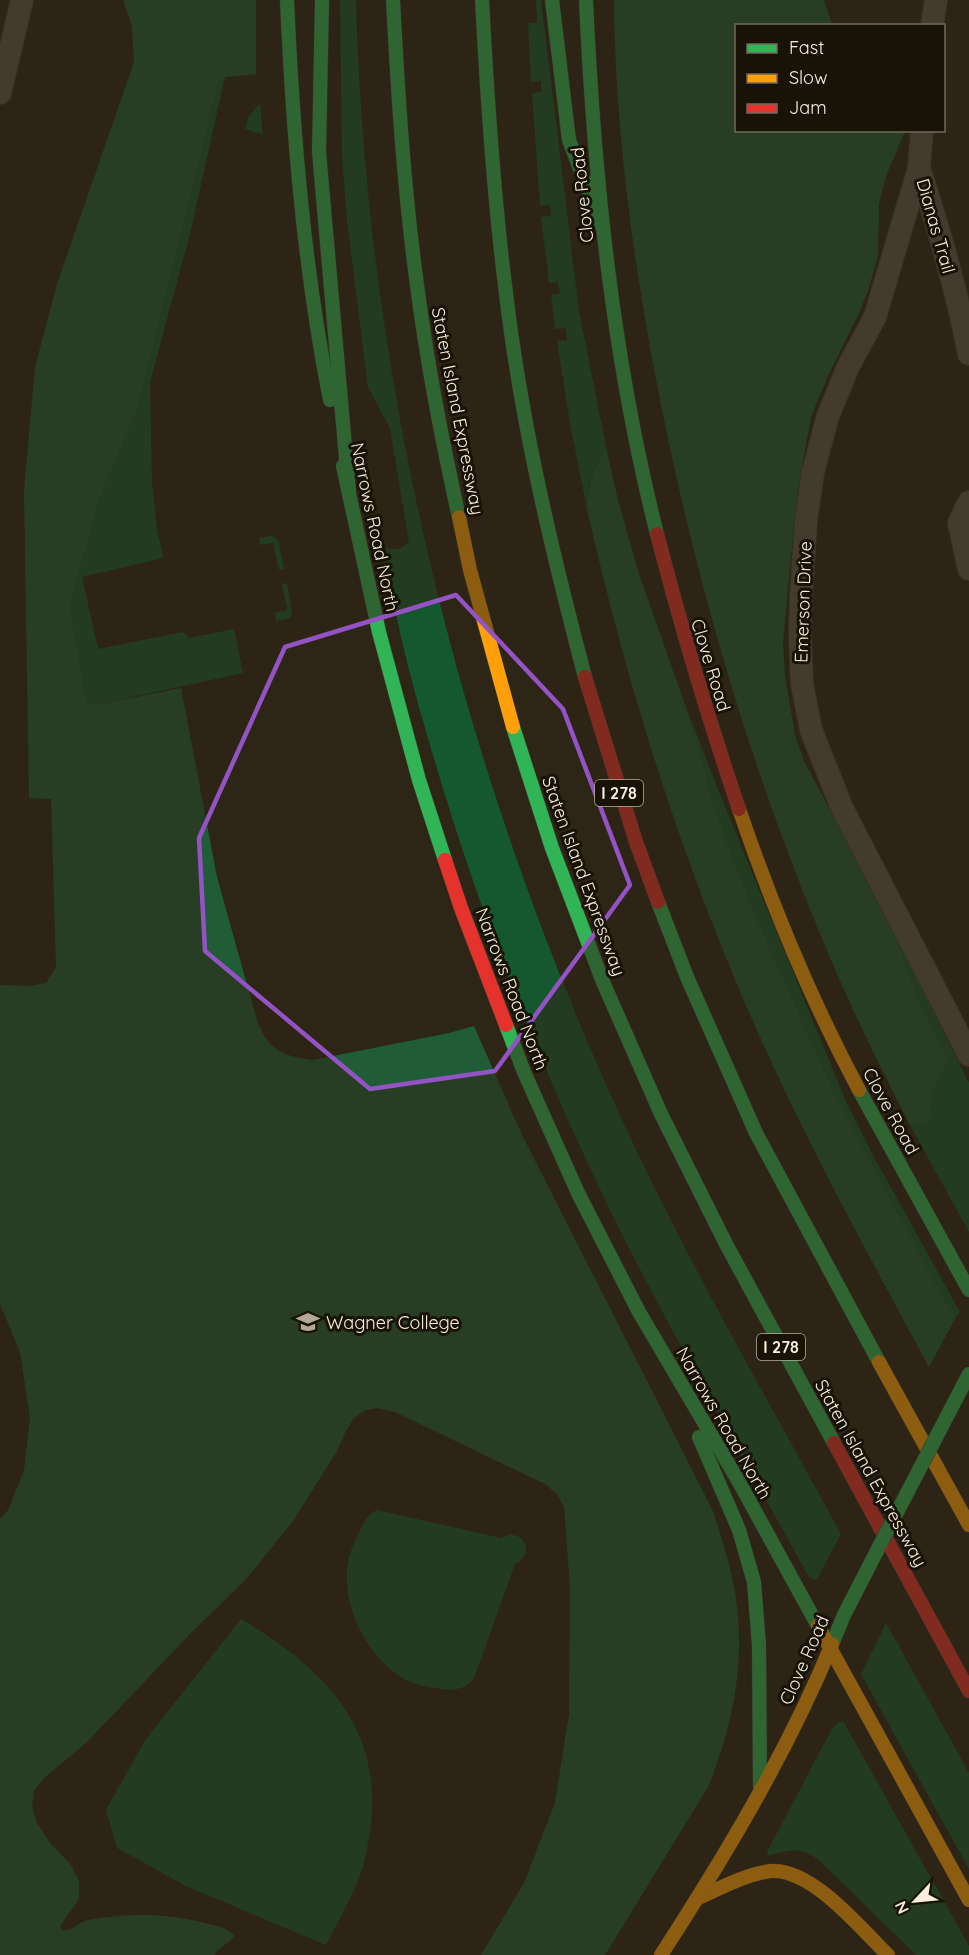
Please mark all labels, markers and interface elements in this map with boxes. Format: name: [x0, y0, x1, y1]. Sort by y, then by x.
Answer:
legend: [735, 24, 945, 132]
text: Fast: [789, 36, 824, 59]
text: Slow: [789, 66, 827, 89]
text: Jam: [789, 96, 827, 119]
street label: Clove Road: [566, 146, 598, 244]
street label: Dianas Trail: [911, 176, 961, 276]
street label: Staten Island Expressway: [427, 305, 489, 517]
street label: Narrows Road North: [346, 441, 404, 613]
street label: Emerson Drive: [789, 541, 817, 663]
street label: Clove Road: [686, 616, 736, 714]
street label: Staten Island Expressway: [537, 773, 631, 979]
road number: I 278: [595, 780, 643, 806]
street label: Narrows Road North: [470, 905, 554, 1073]
street label: Clove Road: [858, 1064, 924, 1158]
school or university icon: Wagner College: [295, 1309, 321, 1335]
place label: Wagner College: [326, 1311, 460, 1334]
road number: I 278: [757, 1334, 805, 1360]
street label: Narrows Road North: [671, 1343, 777, 1503]
street label: Staten Island Expressway: [810, 1375, 932, 1571]
street label: Clove Road: [774, 1612, 834, 1708]
north arrow: [885, 1871, 945, 1931]
text: N: [890, 1898, 913, 1917]

